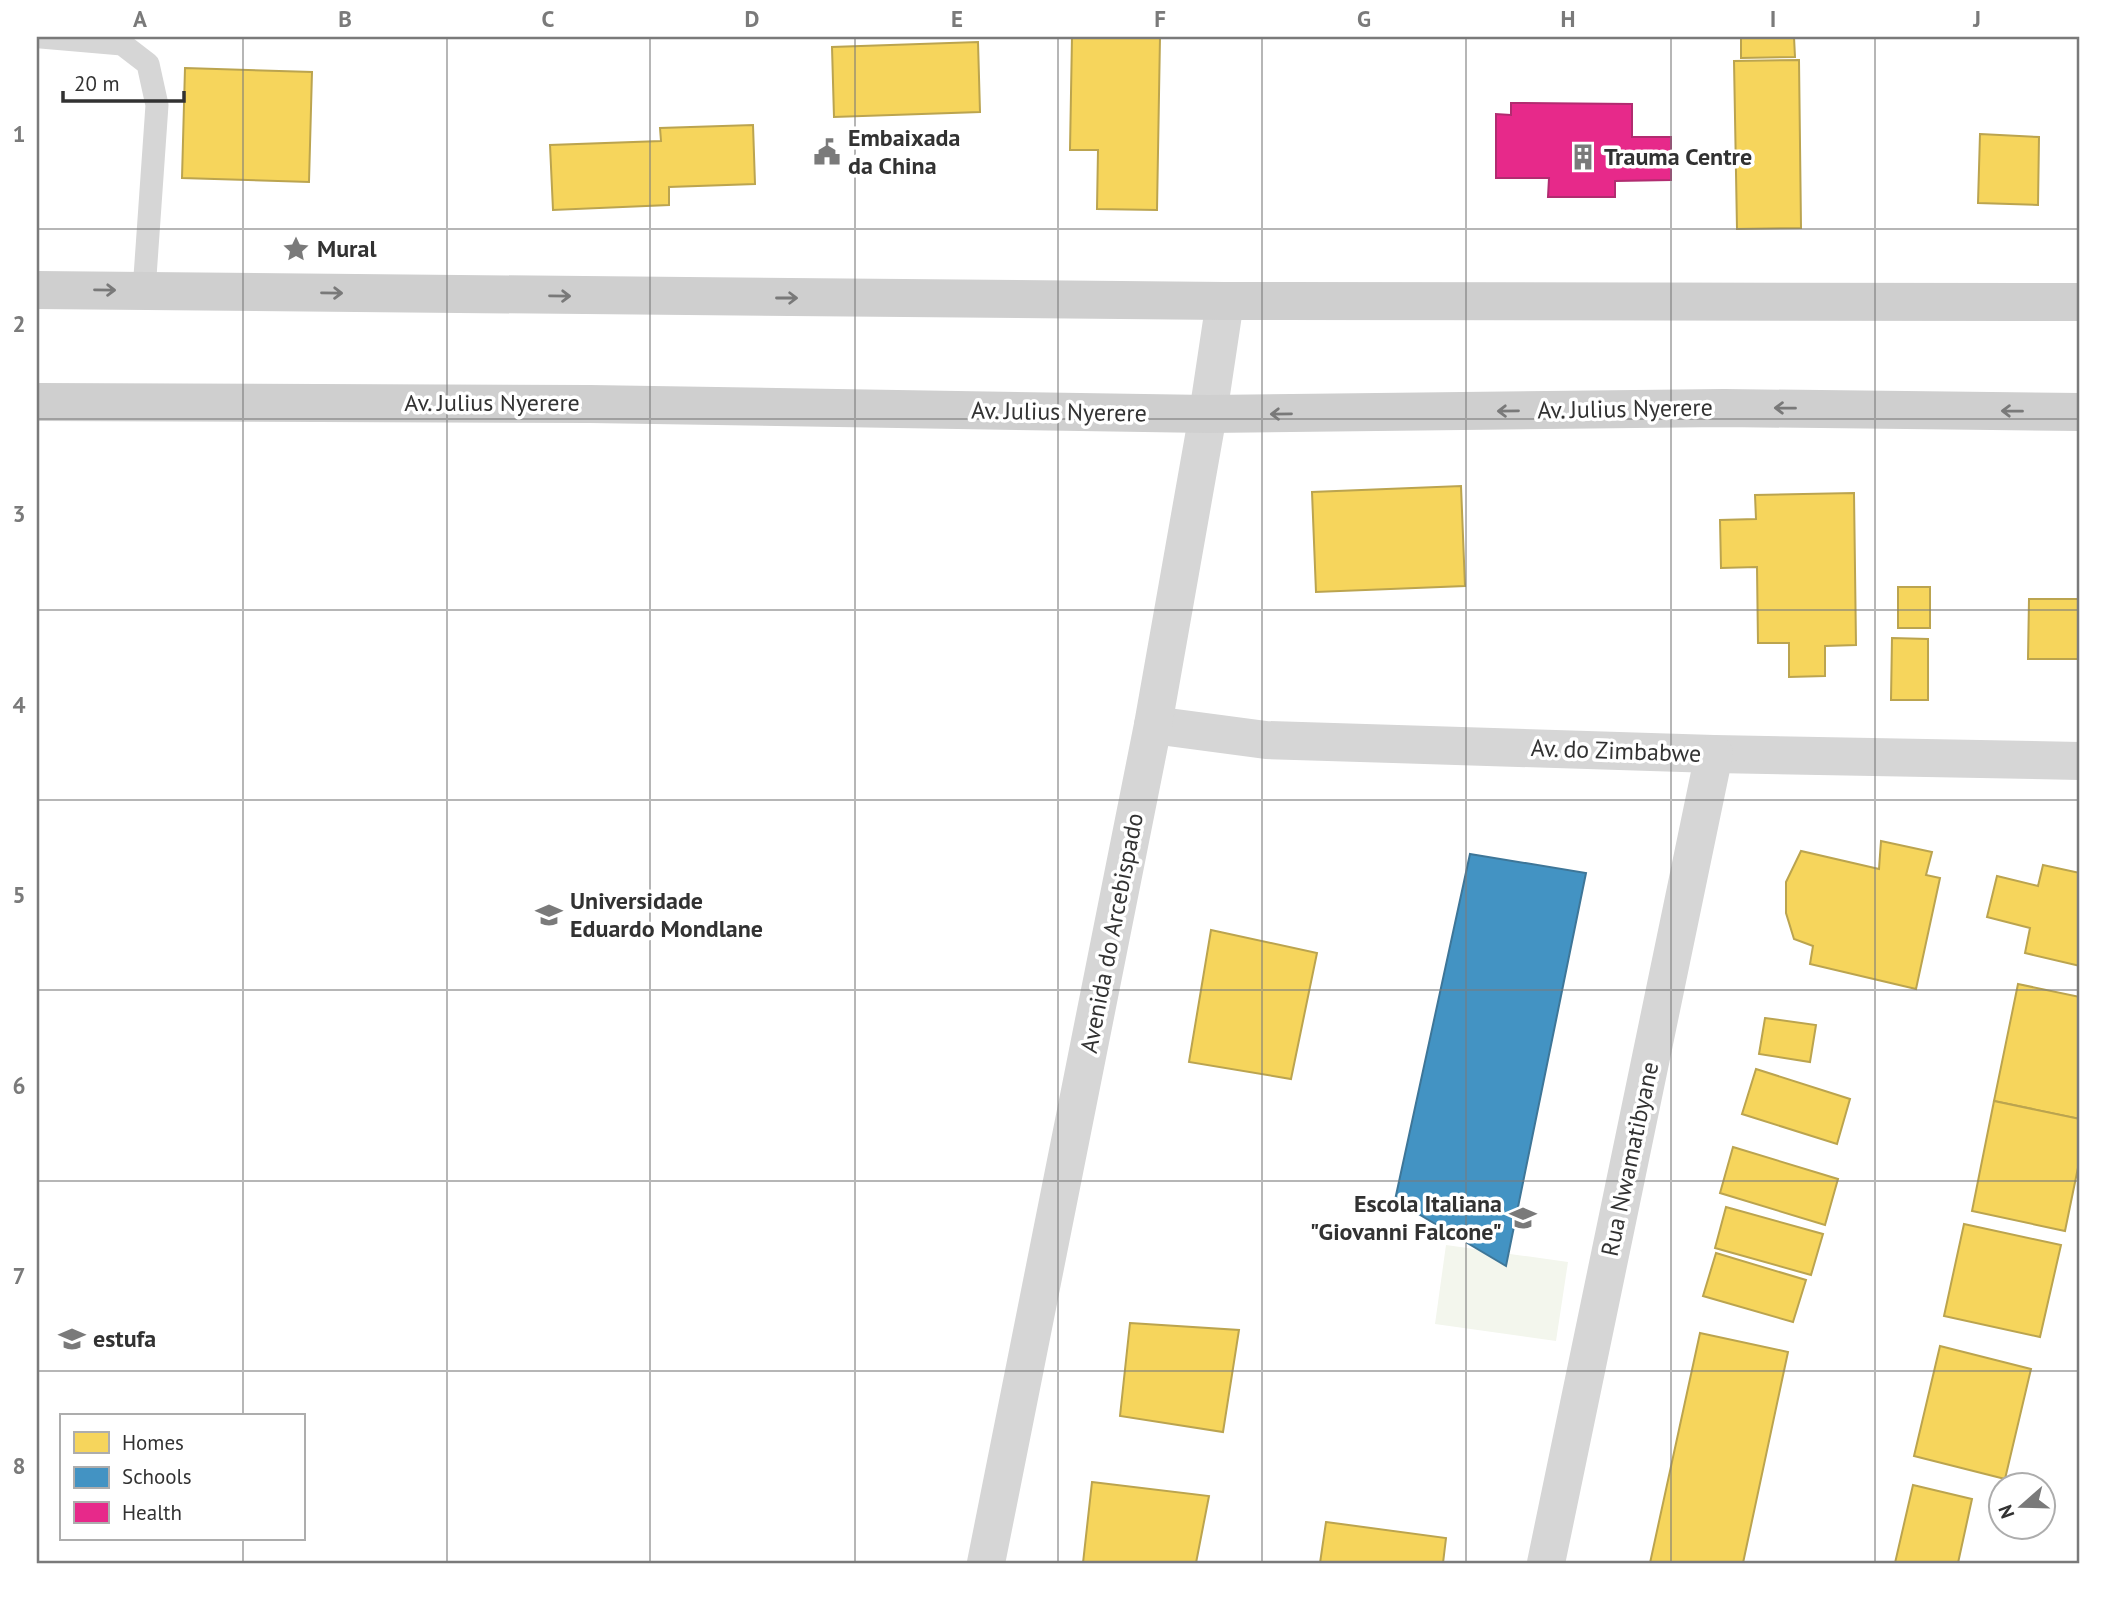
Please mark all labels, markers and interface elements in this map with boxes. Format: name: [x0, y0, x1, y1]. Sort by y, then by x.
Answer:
text: A: [133, 4, 147, 33]
text: B: [338, 4, 352, 33]
text: C: [542, 4, 555, 33]
text: D: [745, 4, 759, 33]
text: E: [951, 4, 963, 33]
text: F: [1154, 4, 1166, 33]
text: G: [1357, 4, 1371, 33]
text: H: [1561, 4, 1575, 33]
text: I: [1770, 4, 1776, 33]
text: J: [1972, 4, 1981, 33]
scale bar: [63, 60, 184, 104]
text: 20 m: [74, 70, 120, 97]
text: 1: [12, 119, 26, 148]
place label: Embaixada da China: [848, 122, 960, 181]
public building icon: Embaixada da China: [812, 137, 842, 167]
place label: Trauma Centre: [1604, 141, 1752, 172]
building icon: Trauma Centre: [1568, 142, 1598, 172]
place label: Mural: [317, 233, 377, 264]
place icon: Mural: [281, 234, 311, 264]
one-way arrow: [93, 283, 116, 297]
one-way arrow: [321, 286, 344, 300]
one-way arrow: [548, 289, 571, 303]
one-way arrow: [776, 291, 799, 305]
text: 2: [12, 309, 26, 338]
street label: Av. Julius Nyerere: [404, 387, 580, 418]
street label: Av. Julius Nyerere: [1537, 391, 1713, 426]
street label: Av. Julius Nyerere: [971, 394, 1147, 429]
one-way arrow: [1773, 402, 1796, 415]
one-way arrow: [1497, 404, 1520, 417]
one-way arrow: [2001, 404, 2024, 418]
one-way arrow: [1269, 407, 1292, 420]
text: 3: [12, 499, 26, 528]
text: 4: [12, 690, 26, 719]
street label: Av. do Zimbabwe: [1530, 732, 1702, 769]
street label: Avenida do Arcebispado: [1073, 810, 1150, 1055]
text: 5: [12, 880, 26, 909]
place label: Universidade Eduardo Mondlane: [570, 885, 763, 944]
school or university icon: Universidade Eduardo Mondlane: [534, 900, 564, 930]
street label: Rua Nwamatibyane: [1594, 1059, 1665, 1259]
text: 6: [12, 1071, 26, 1100]
place label: Escola Italiana "Giovanni Falcone": [1310, 1188, 1502, 1247]
school or university icon: Escola Italiana "Giovanni Falcone": [1508, 1203, 1538, 1233]
text: 7: [12, 1261, 26, 1290]
place label: estufa: [93, 1323, 156, 1354]
school or university icon: estufa: [57, 1324, 87, 1354]
legend: [60, 1414, 304, 1540]
text: Homes: [122, 1429, 184, 1456]
text: 8: [12, 1451, 26, 1480]
text: Schools: [122, 1463, 192, 1490]
north arrow: [1988, 1470, 2058, 1540]
text: Health: [122, 1499, 182, 1526]
text: N: [1993, 1502, 2019, 1522]

